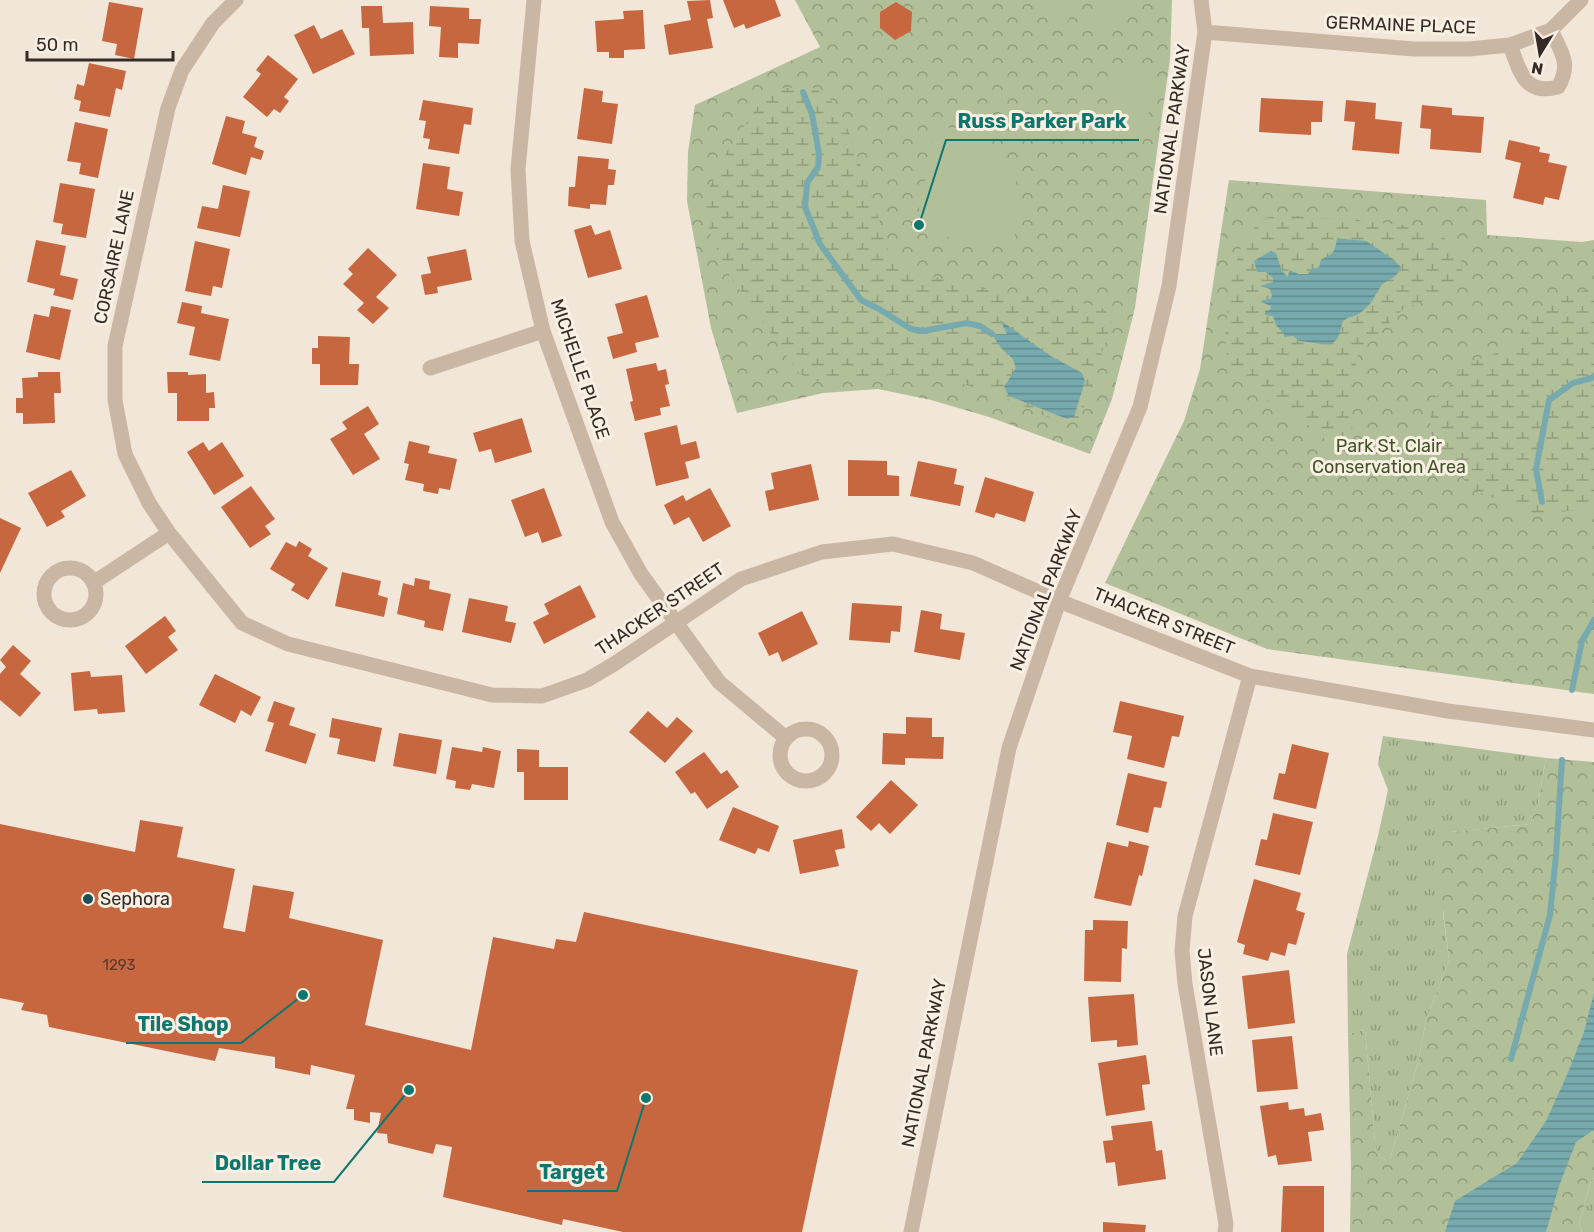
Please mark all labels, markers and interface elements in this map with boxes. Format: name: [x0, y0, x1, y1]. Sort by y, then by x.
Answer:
street label: GERMAINE PLACE: [1325, 11, 1477, 39]
scale bar: [27, 24, 172, 62]
north arrow: [1510, 24, 1570, 84]
text: 50 m: [36, 34, 79, 56]
street label: NATIONAL PARKWAY: [1149, 42, 1195, 215]
text: N: [1530, 58, 1545, 79]
callout: Russ Parker Park: [946, 102, 1139, 140]
text: Russ Parker Park: [957, 109, 1127, 133]
street label: CORSAIRE LANE: [89, 188, 139, 326]
street label: MICHELLE PLACE: [546, 296, 614, 442]
park label: Park St. Clair Conservation Area: [1312, 435, 1466, 478]
street label: NATIONAL PARKWAY: [1005, 506, 1087, 674]
street label: THACKER STREET: [591, 558, 729, 660]
street label: THACKER STREET: [1090, 583, 1238, 659]
place label: Sephora: [100, 888, 170, 910]
marker: Sephora: [81, 892, 95, 906]
street label: JASON LANE: [1192, 947, 1228, 1057]
house number: 1293: [103, 956, 135, 974]
street label: NATIONAL PARKWAY: [897, 977, 951, 1149]
callout: Tile Shop: [126, 1005, 241, 1043]
text: Tile Shop: [137, 1012, 229, 1036]
callout: Dollar Tree: [202, 1144, 334, 1182]
text: Dollar Tree: [215, 1151, 321, 1175]
callout: Target: [527, 1153, 617, 1191]
text: Target: [539, 1160, 605, 1184]

